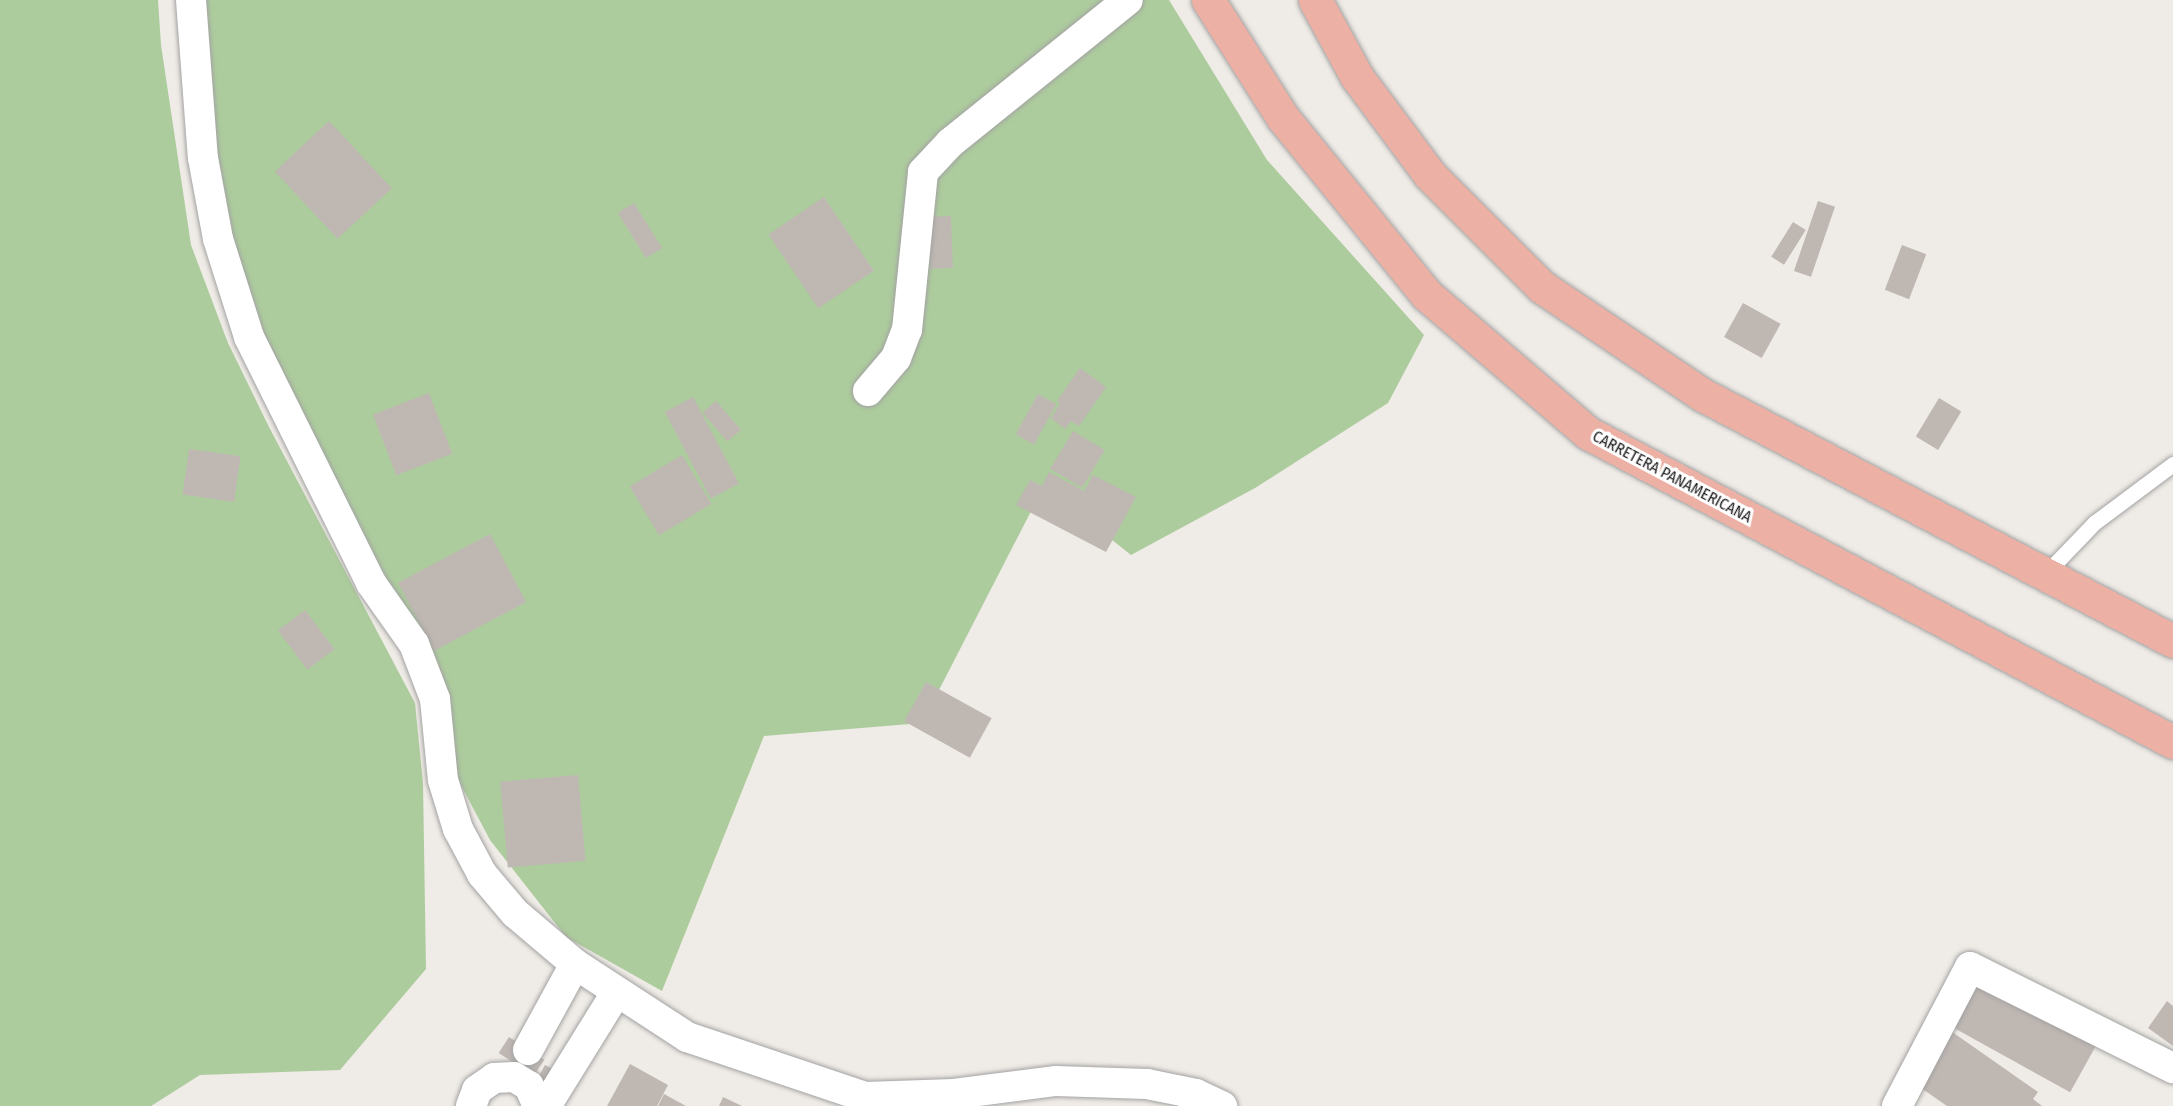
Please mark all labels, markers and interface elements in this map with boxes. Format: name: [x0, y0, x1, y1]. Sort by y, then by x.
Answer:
street label: CARRETERA PANAMERICANA: [1589, 427, 1755, 527]

